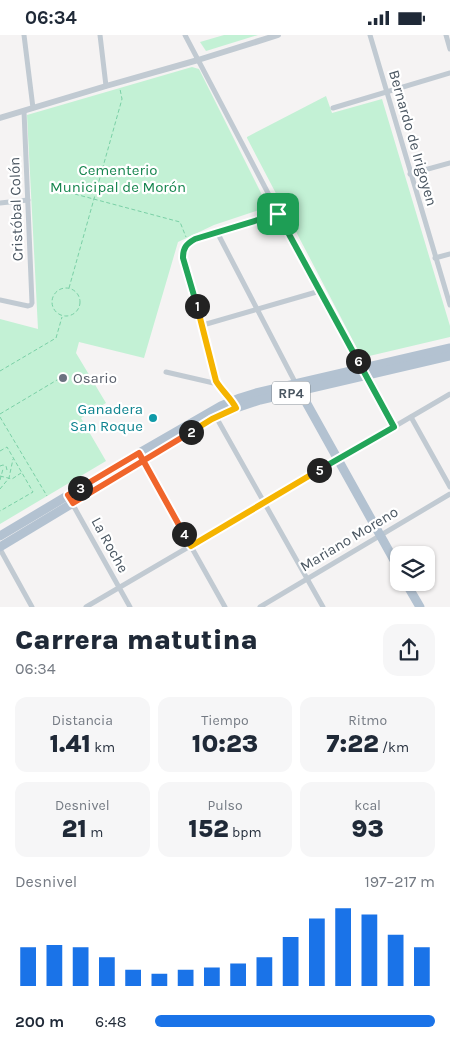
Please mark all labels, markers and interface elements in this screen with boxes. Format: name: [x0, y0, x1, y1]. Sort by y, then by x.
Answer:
text: 06:34: [25, 7, 77, 29]
street label: Bernardo de Irigoyen: [385, 68, 441, 208]
street label: Cristóbal Colón: [5, 156, 27, 262]
park label: Cementerio Municipal de Morón: [50, 161, 186, 196]
pin: [257, 193, 299, 235]
icon: arrive: [264, 200, 292, 228]
pin: 1: [184, 293, 210, 319]
text: 1: [195, 298, 200, 315]
pin: 6: [346, 349, 370, 373]
text: 6: [354, 353, 363, 370]
place label: Osario: [73, 369, 117, 387]
marker: Osario: [57, 372, 69, 384]
road number: RP4: [272, 381, 310, 404]
place label: Ganadera San Roque: [70, 400, 143, 435]
marker: Ganadera San Roque: [147, 412, 159, 424]
pin: 2: [178, 419, 204, 445]
text: 2: [187, 424, 196, 441]
pin: 5: [306, 457, 332, 483]
text: 5: [315, 462, 324, 479]
pin: 3: [68, 475, 92, 501]
text: 3: [76, 480, 85, 497]
street label: Mariano Moreno: [297, 503, 401, 575]
street label: La Roche: [87, 514, 133, 576]
pin: 4: [172, 521, 196, 547]
text: 4: [180, 526, 189, 543]
map controls: [390, 546, 435, 591]
button: layers: [390, 546, 435, 591]
text: Carrera matutina: [15, 623, 258, 656]
button: share: [383, 624, 435, 676]
text: 06:34: [15, 659, 56, 678]
text: Distancia: [52, 712, 113, 729]
text: Tiempo: [201, 712, 249, 729]
text: Ritmo: [348, 712, 387, 729]
text: 1.41: [49, 729, 91, 758]
text: 10:23: [192, 729, 258, 758]
text: 7:22: [326, 729, 379, 758]
text: km: [91, 739, 115, 756]
text: /km: [379, 739, 409, 756]
text: Desnivel: [55, 797, 110, 814]
text: Pulso: [207, 797, 243, 814]
text: kcal: [354, 797, 381, 814]
text: 21: [61, 814, 87, 843]
text: 152: [188, 814, 229, 843]
text: 93: [351, 814, 384, 843]
text: m: [87, 824, 103, 841]
text: bpm: [229, 824, 262, 841]
text: Desnivel: [15, 872, 77, 891]
text: 197–217 m: [365, 872, 435, 891]
text: 200 m: [15, 1012, 64, 1031]
text: 6:48: [95, 1012, 127, 1031]

